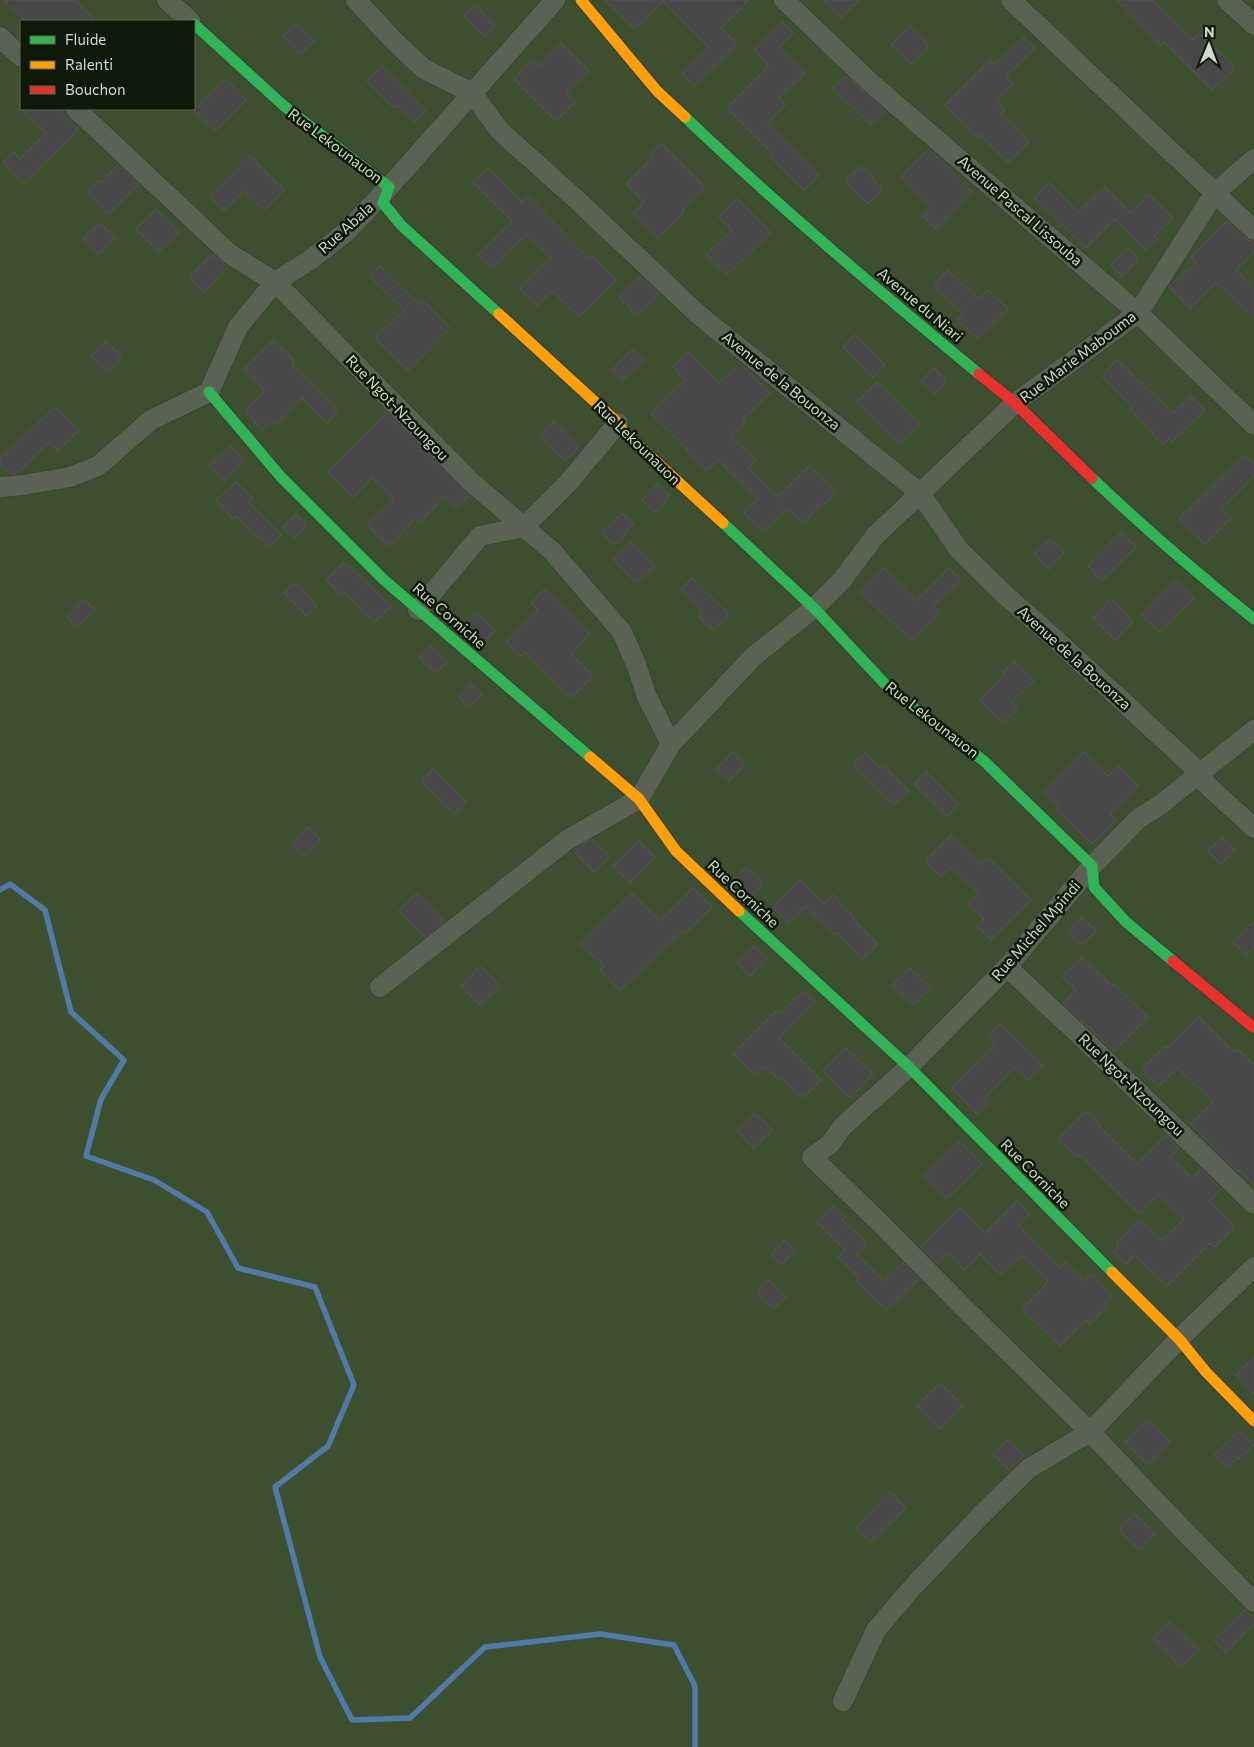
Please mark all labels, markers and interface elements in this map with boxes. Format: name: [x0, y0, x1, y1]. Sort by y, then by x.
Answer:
legend: [20, 20, 195, 110]
north arrow: [1184, 20, 1234, 70]
text: N: [1204, 23, 1215, 40]
text: Fluide: [65, 30, 106, 48]
text: Ralenti: [65, 55, 113, 73]
text: Bouchon: [65, 80, 126, 98]
street label: Rue Lekounauon: [285, 104, 386, 186]
street label: Avenue Pascal Lissouba: [955, 151, 1087, 269]
street label: Rue Abala: [314, 198, 377, 257]
street label: Avenue du Niari: [874, 263, 967, 345]
street label: Rue Marie Mabouma: [1016, 307, 1139, 406]
street label: Avenue de la Bouonza: [719, 327, 844, 433]
street label: Rue Ngot-Nzoungou: [343, 351, 453, 464]
street label: Rue Lekounauon: [591, 397, 685, 488]
street label: Rue Corniche: [410, 579, 490, 652]
street label: Avenue de la Bouonza: [1014, 601, 1135, 713]
street label: Rue Lekounauon: [882, 677, 983, 761]
street label: Rue Corniche: [704, 856, 783, 931]
street label: Rue Michel Mpindi: [987, 877, 1083, 984]
street label: Rue Ngot-Nzoungou: [1075, 1029, 1188, 1139]
street label: Rue Corniche: [997, 1135, 1074, 1212]

